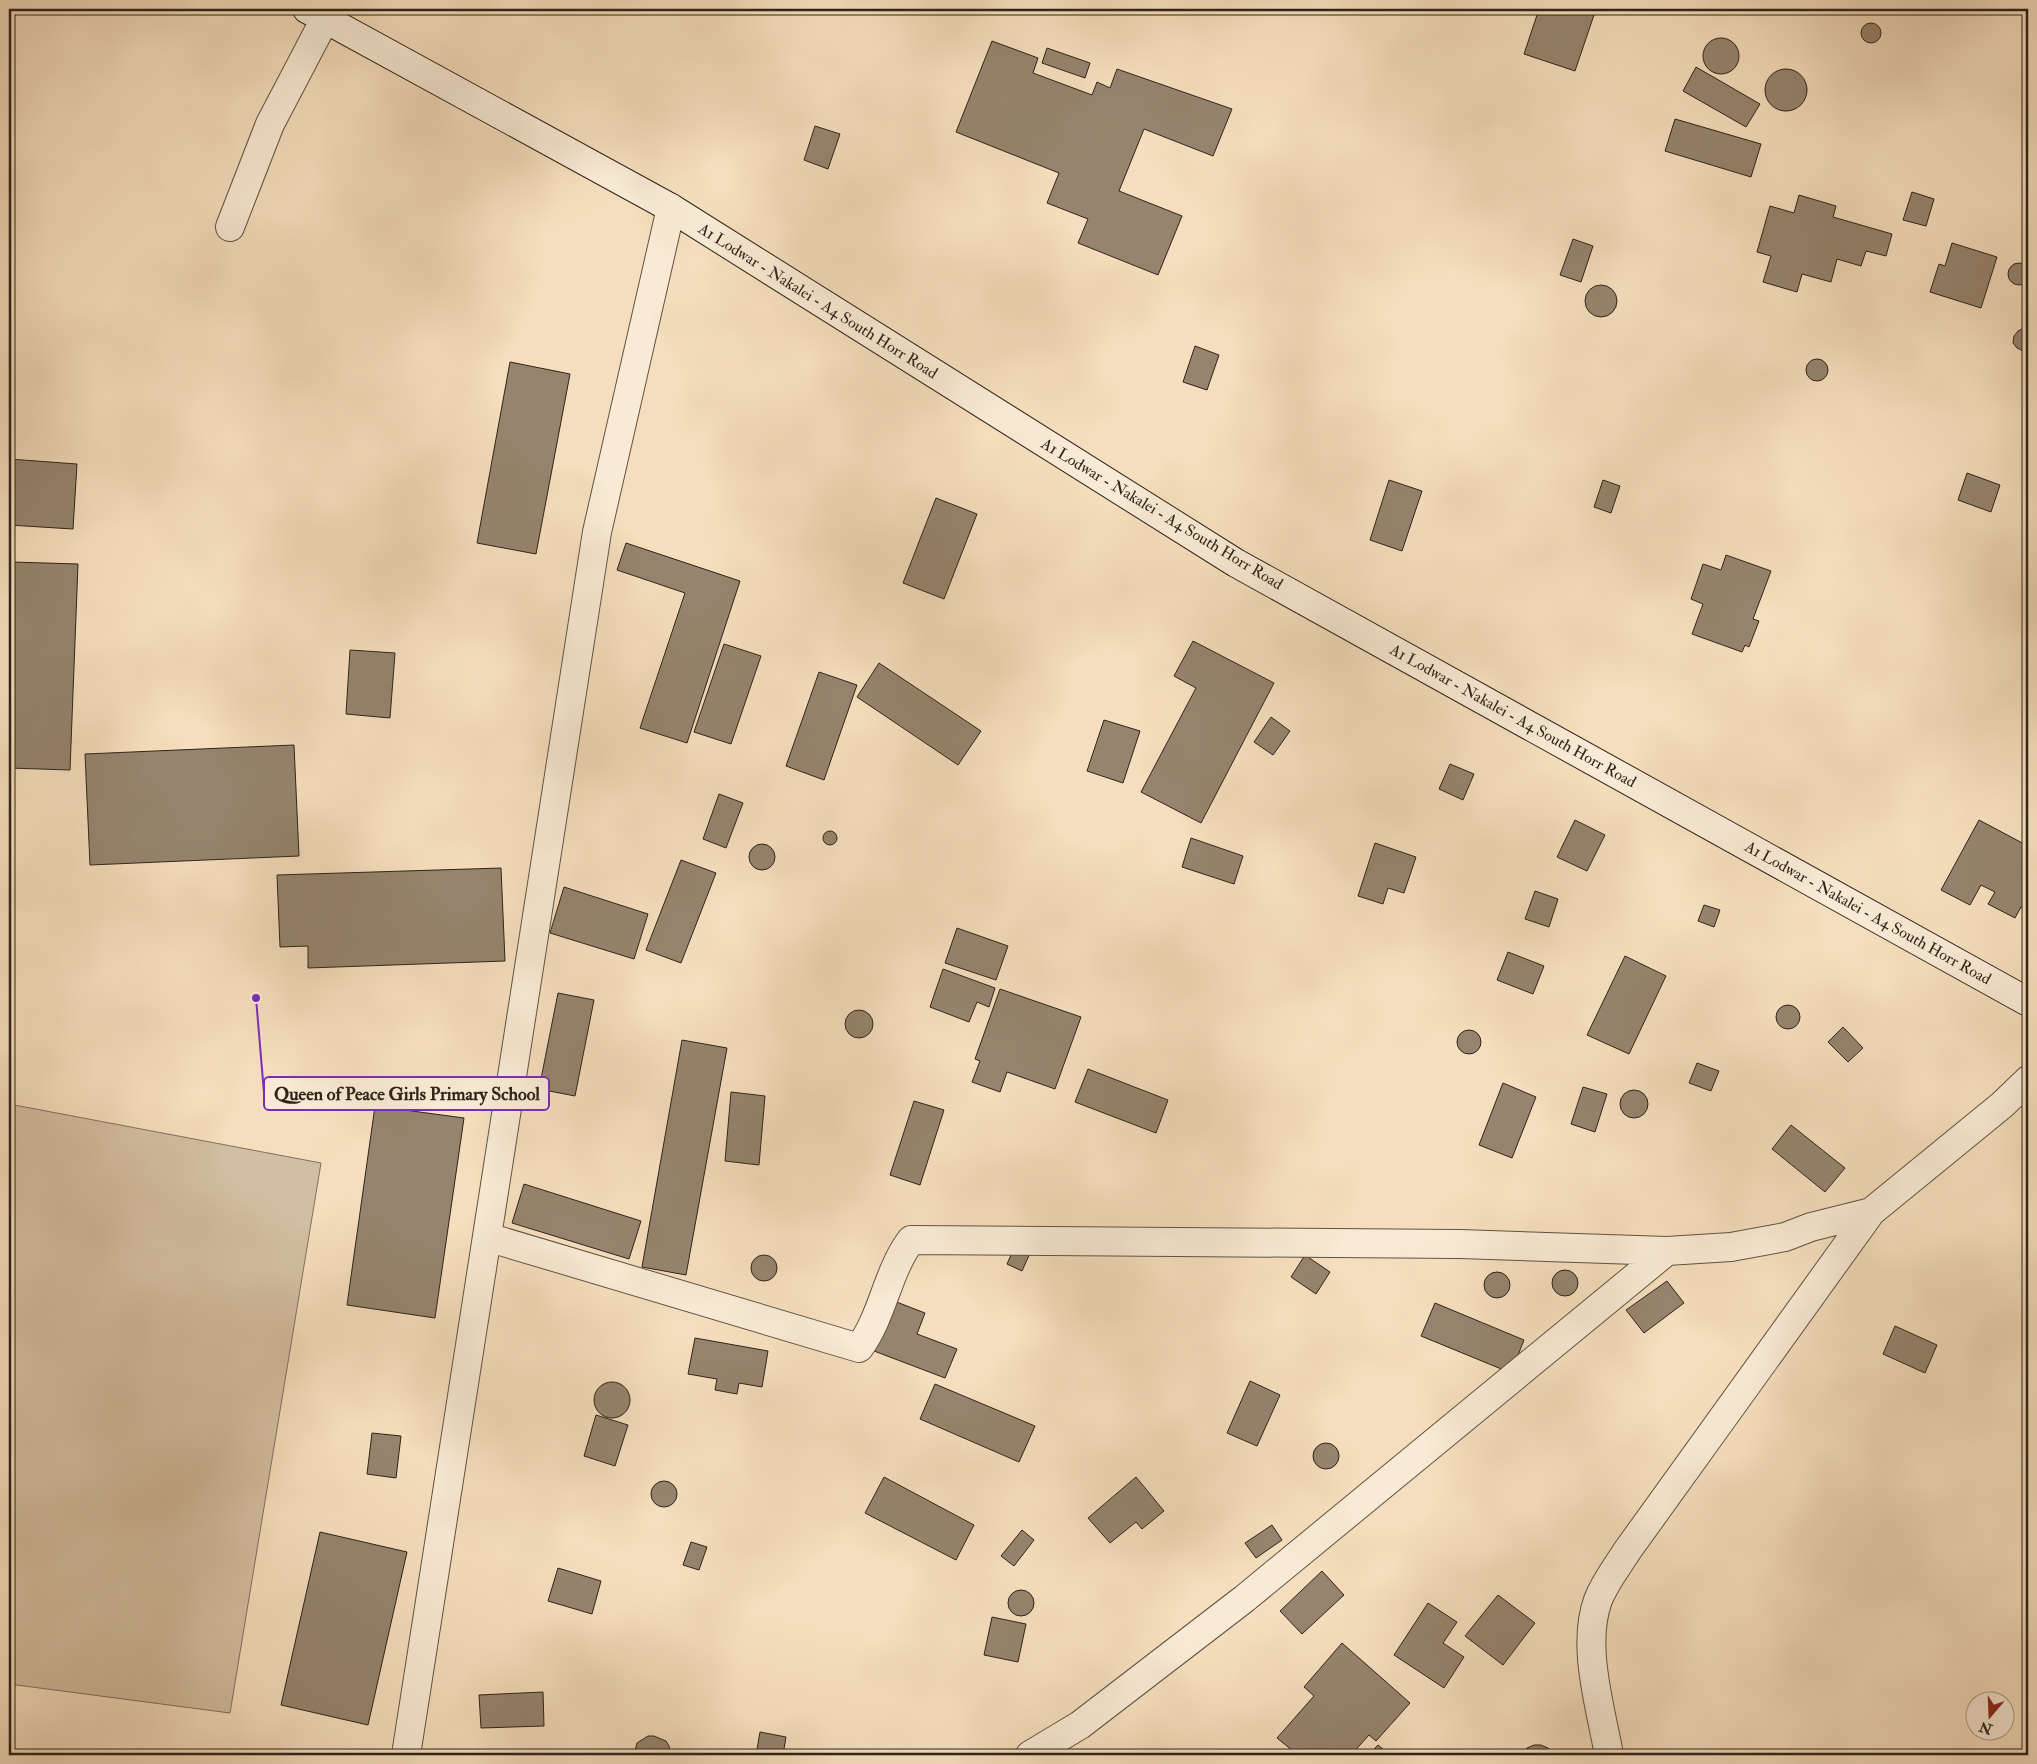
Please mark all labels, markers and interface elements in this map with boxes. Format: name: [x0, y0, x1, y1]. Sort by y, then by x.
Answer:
street label: A1 Lodwar - Nakalei - A4 South Horr Road: [694, 218, 942, 383]
street label: A1 Lodwar - Nakalei - A4 South Horr Road: [1037, 433, 1287, 594]
street label: A1 Lodwar - Nakalei - A4 South Horr Road: [1385, 639, 1640, 792]
street label: A1 Lodwar - Nakalei - A4 South Horr Road: [1740, 836, 1995, 989]
callout: Queen of Peace Girls Primary School: [264, 1077, 549, 1110]
text: Queen of Peace Girls Primary School: [274, 1083, 540, 1106]
north arrow: [1964, 1692, 2014, 1742]
text: N: [1977, 1718, 1996, 1738]

